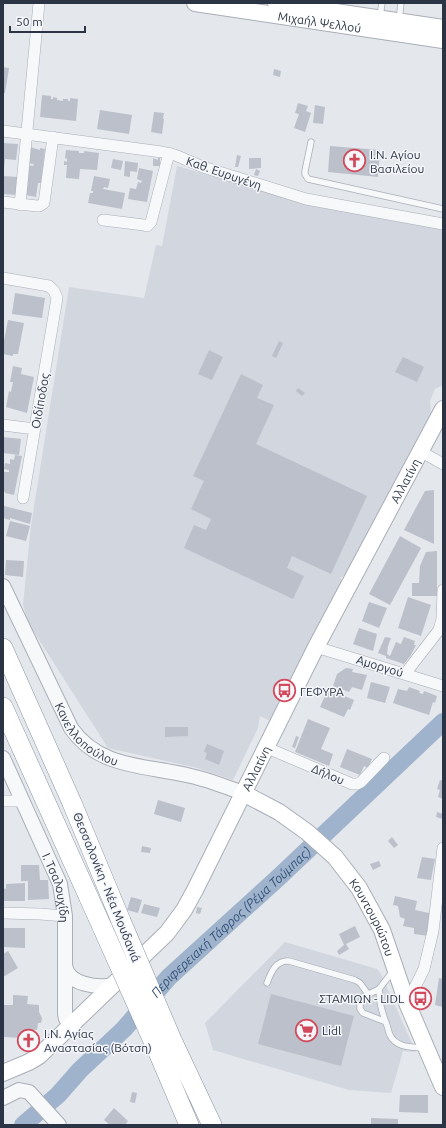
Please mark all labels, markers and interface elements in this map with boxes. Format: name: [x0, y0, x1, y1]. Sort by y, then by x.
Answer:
scale bar: [10, 8, 85, 34]
street label: Μιχαήλ Ψελλού: [277, 9, 362, 34]
text: 50 m: [16, 15, 43, 28]
church icon: Ι.Ν. Αγίου Βασιλείου: [341, 148, 367, 174]
place label: Ι.Ν. Αγίου Βασιλείου: [370, 148, 424, 175]
street label: Καθ. Ευρυγένη: [185, 154, 263, 192]
street label: Οιδίποδος: [29, 372, 52, 430]
street label: Αλλατίνη: [388, 456, 422, 505]
street label: Αμοργού: [355, 653, 405, 679]
bus stop icon: ΓΕΦΥΡΑ: [272, 678, 298, 704]
place label: ΓΕΦΥΡΑ: [300, 685, 344, 698]
street label: Κανελλοπούλου: [53, 700, 120, 767]
street label: Αλλατίνη: [239, 744, 272, 793]
street label: Δήλου: [310, 761, 346, 787]
street label: Θεσσαλονίκη - Νέα Μουδανιά: [71, 810, 143, 964]
water label: Περιφερειακή Τάφρος (Ρέμα Τούμπας): [148, 844, 314, 1000]
street label: Ι. Τσαλουχίδη: [40, 851, 72, 923]
street label: Κουντουριώτου: [347, 876, 397, 958]
bus stop icon: ΣΤΑΜΙΩΝ - LIDL: [407, 985, 433, 1011]
place label: ΣΤΑΜΙΩΝ - LIDL: [319, 992, 404, 1005]
supermarket icon: Lidl: [293, 1017, 319, 1043]
place label: Lidl: [322, 1024, 341, 1037]
church icon: Ι.Ν. Αγίας Αναστασίας (Βότση): [16, 1027, 42, 1053]
place label: Ι.Ν. Αγίας Αναστασίας (Βότση): [44, 1027, 152, 1055]

